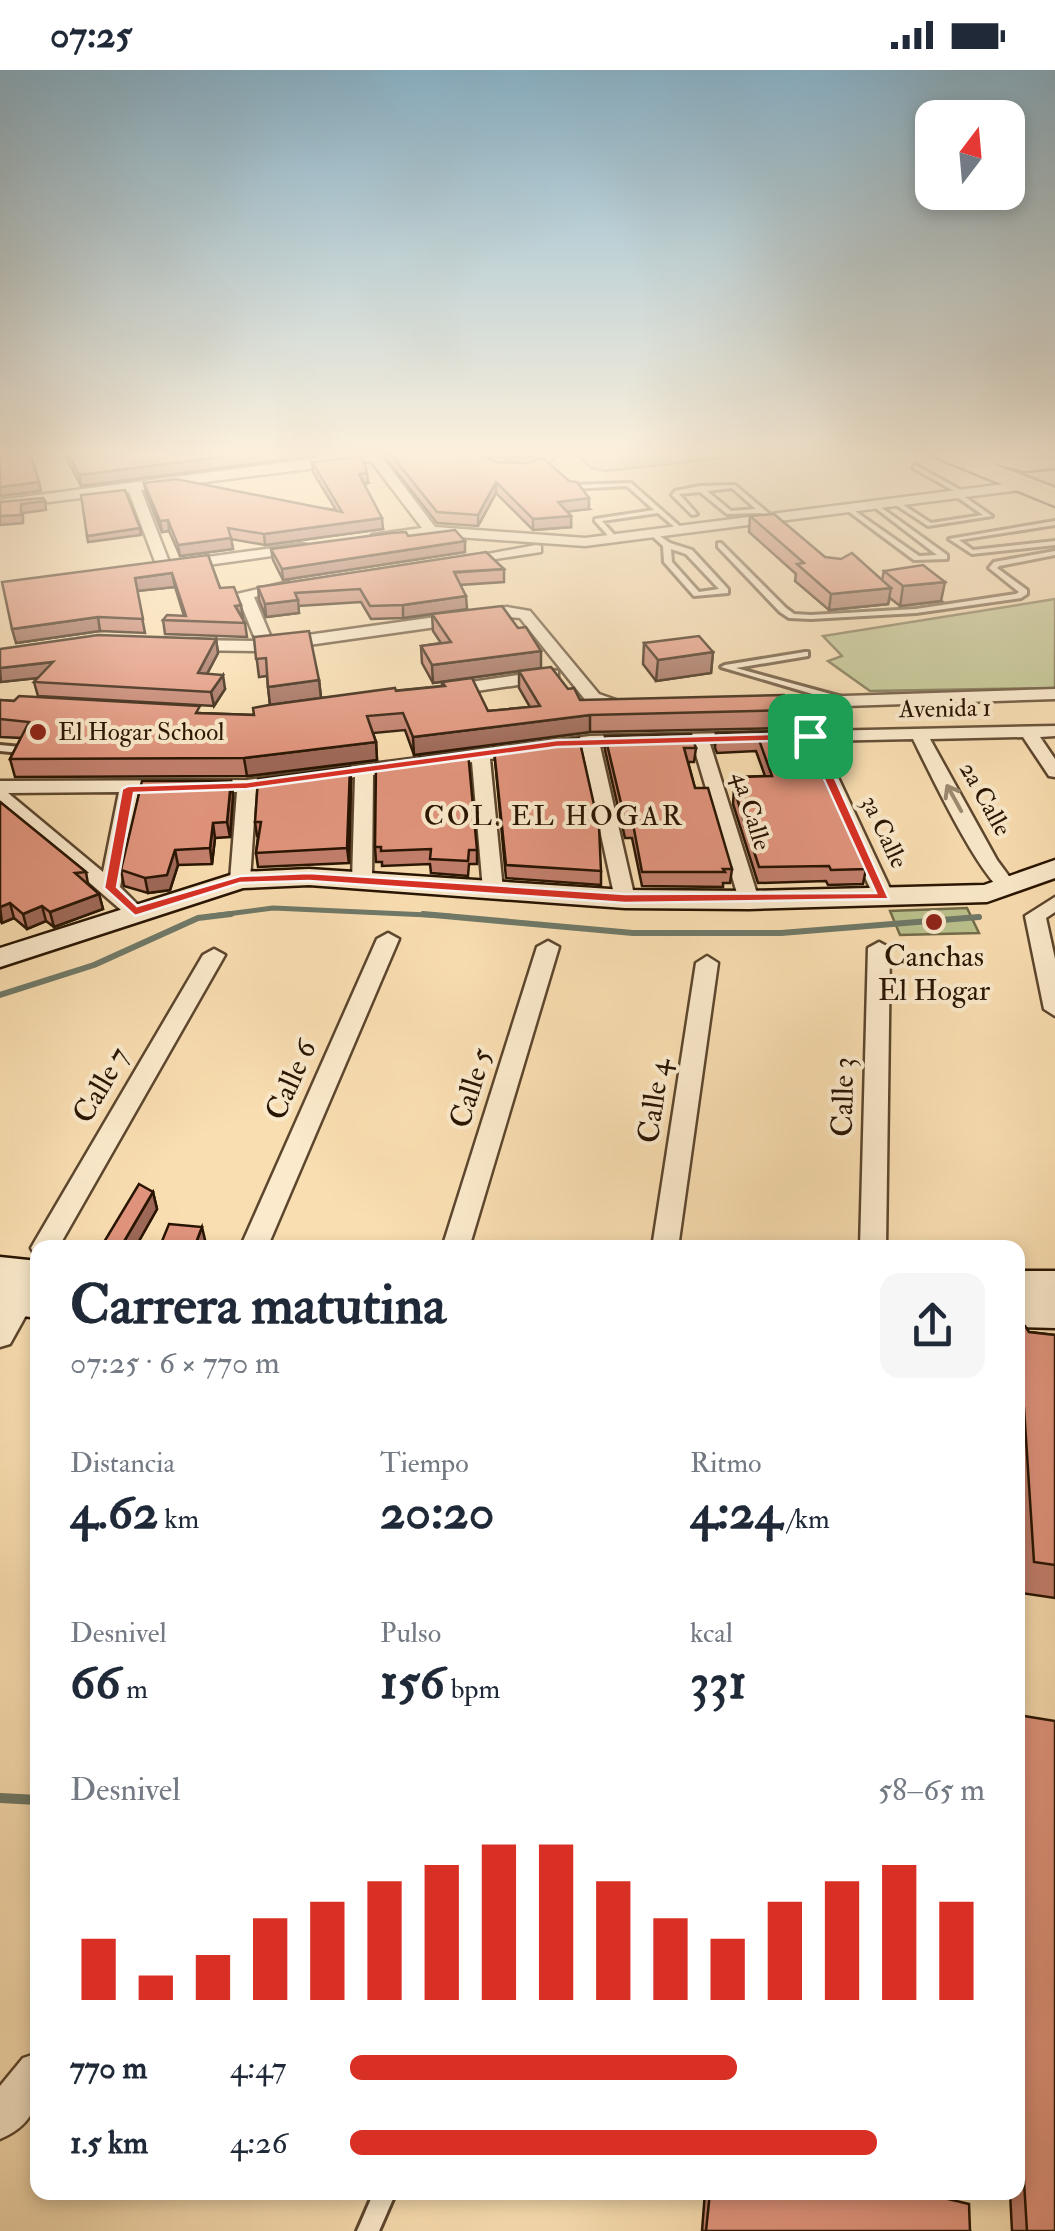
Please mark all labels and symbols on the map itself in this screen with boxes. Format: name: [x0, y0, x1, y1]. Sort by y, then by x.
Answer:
north arrow: [915, 100, 1025, 210]
street label: Avenida 1: [898, 693, 991, 725]
pin: [768, 694, 853, 779]
place label: El Hogar School: [58, 717, 225, 748]
marker: El Hogar School: [27, 721, 49, 743]
street label: 2a Calle: [952, 757, 1018, 841]
street label: 4a Calle: [724, 768, 778, 854]
one-way arrow: [943, 784, 963, 814]
street label: 3a Calle: [854, 791, 914, 873]
district label: COL. EL HOGAR: [424, 799, 684, 834]
marker: Canchas El Hogar: [923, 911, 945, 933]
place label: Canchas El Hogar: [878, 938, 990, 1009]
street label: Calle 6: [257, 1033, 326, 1126]
street label: Calle 7: [64, 1040, 138, 1130]
street label: Calle 5: [441, 1043, 501, 1132]
street label: Calle 4: [630, 1055, 678, 1145]
street label: Calle 3: [824, 1057, 862, 1137]

